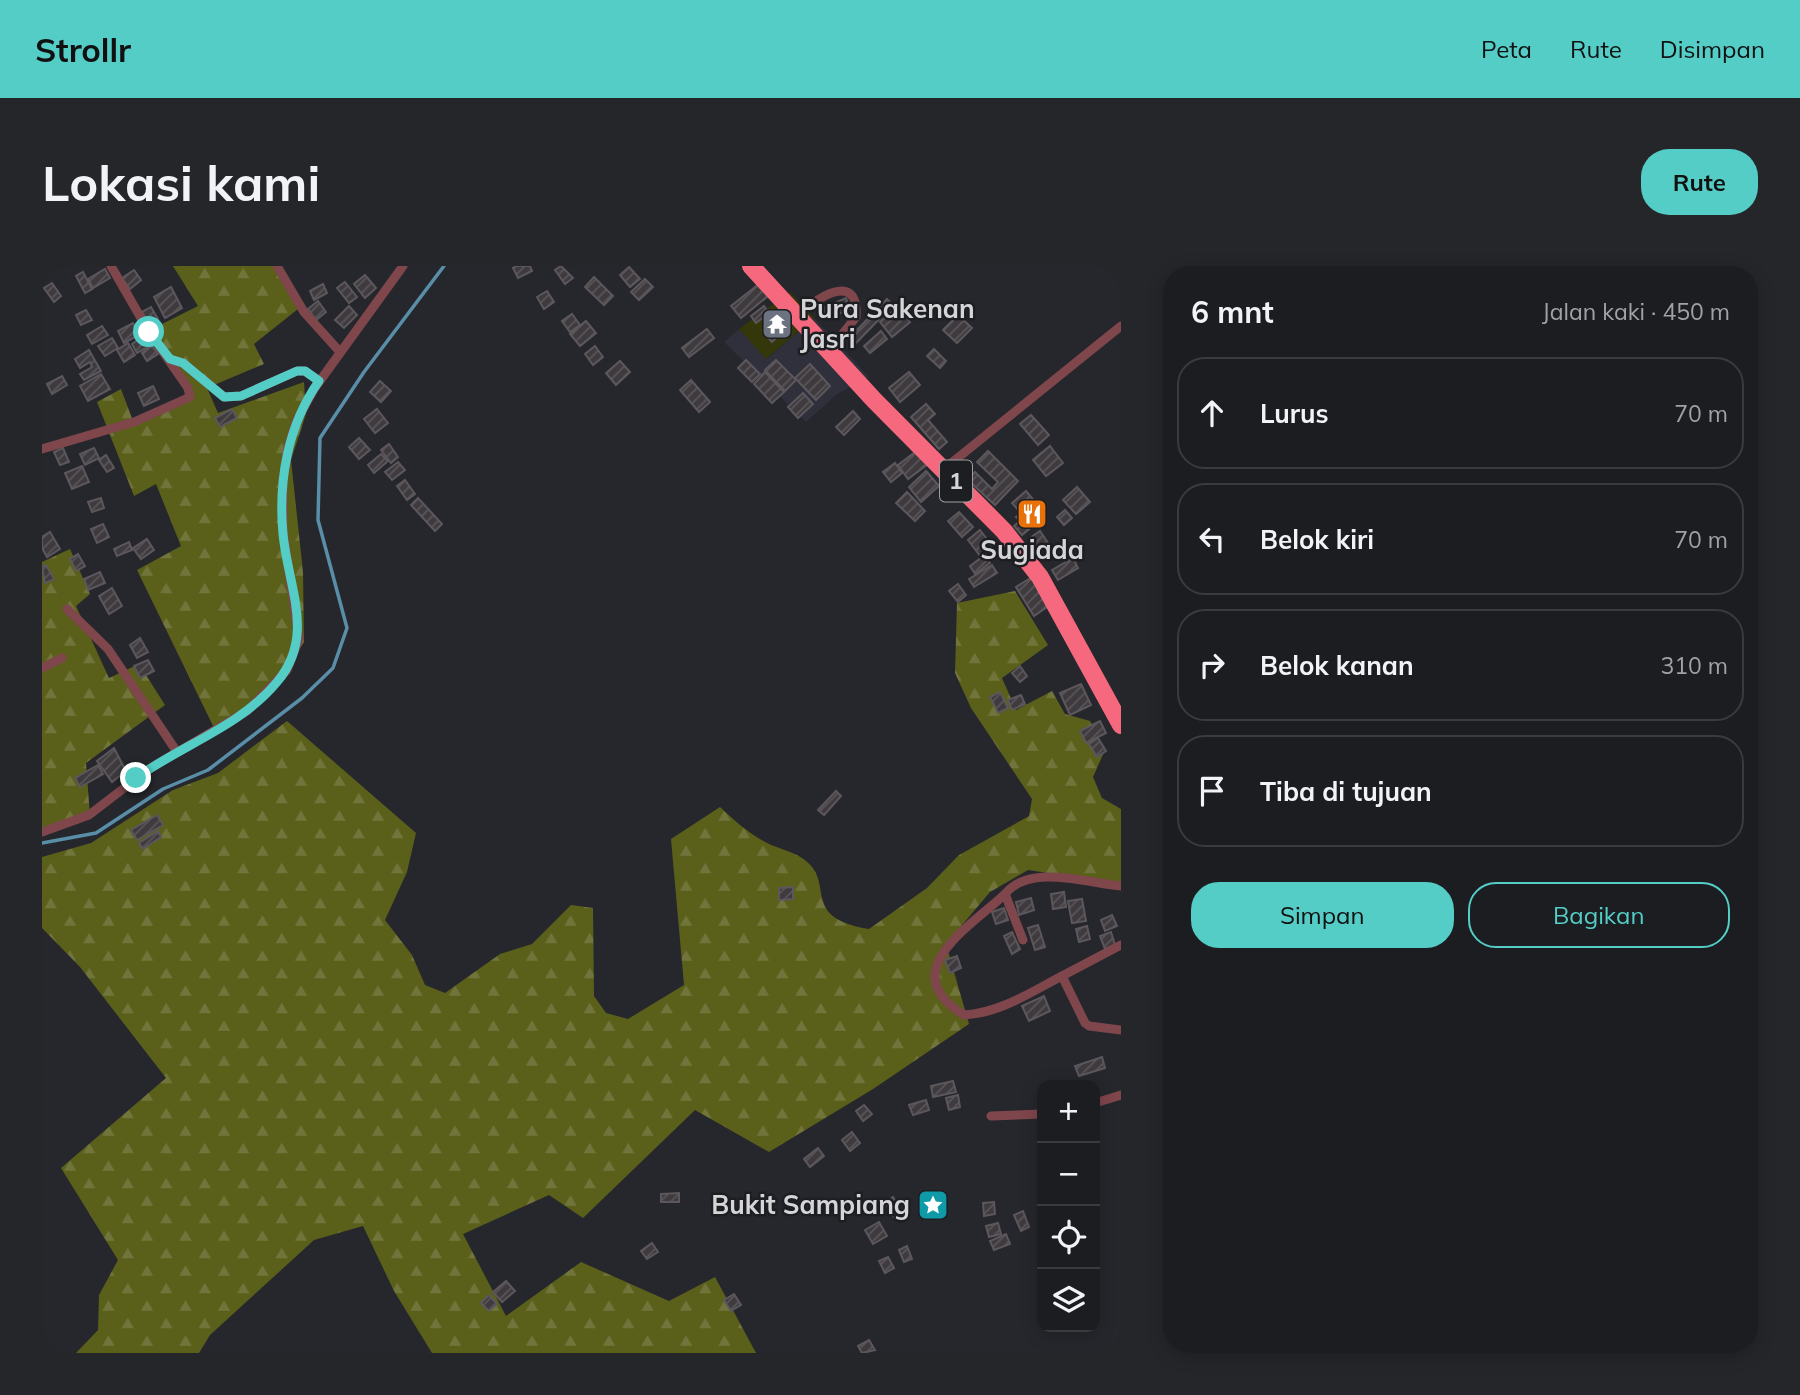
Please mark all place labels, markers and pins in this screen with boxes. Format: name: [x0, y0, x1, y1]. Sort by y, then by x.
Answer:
place label: Pura Sakenan Jasri: [800, 292, 975, 355]
temple icon: Pura Sakenan Jasri: [760, 307, 794, 341]
restaurant icon: Sugiada: [1015, 497, 1049, 531]
place label: Sugiada: [980, 533, 1084, 566]
place label: Bukit Sampiang: [711, 1188, 910, 1221]
place icon: Bukit Sampiang: [916, 1188, 950, 1222]

